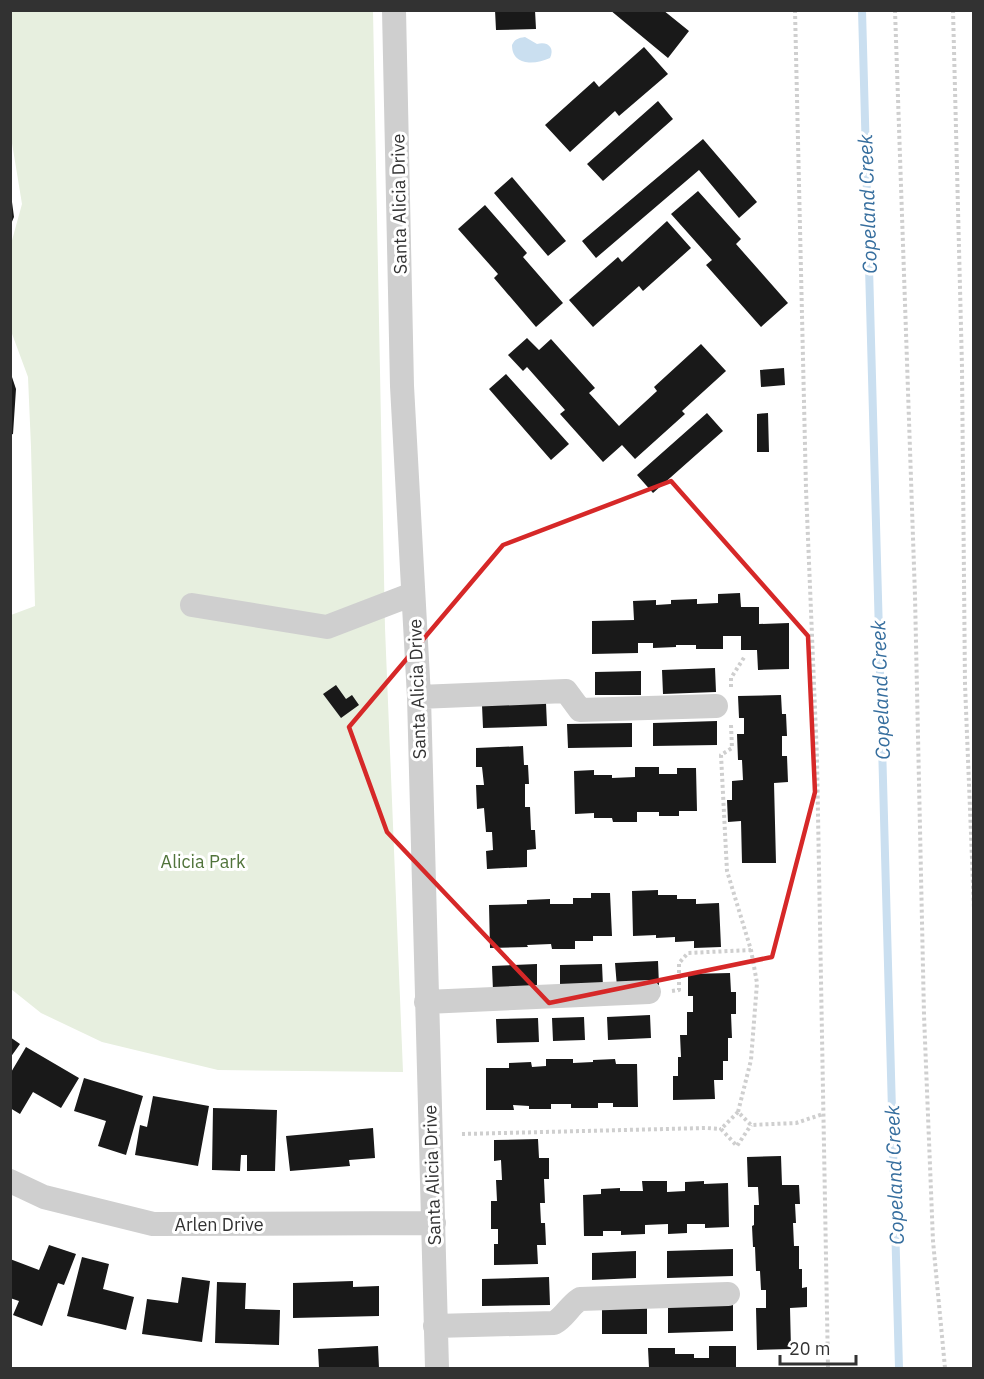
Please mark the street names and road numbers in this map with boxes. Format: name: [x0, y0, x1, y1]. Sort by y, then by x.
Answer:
street label: Santa Alicia Drive: [386, 133, 412, 274]
street label: Santa Alicia Drive: [403, 618, 431, 760]
street label: Santa Alicia Drive: [418, 1104, 446, 1246]
street label: Arlen Drive: [174, 1213, 264, 1236]

